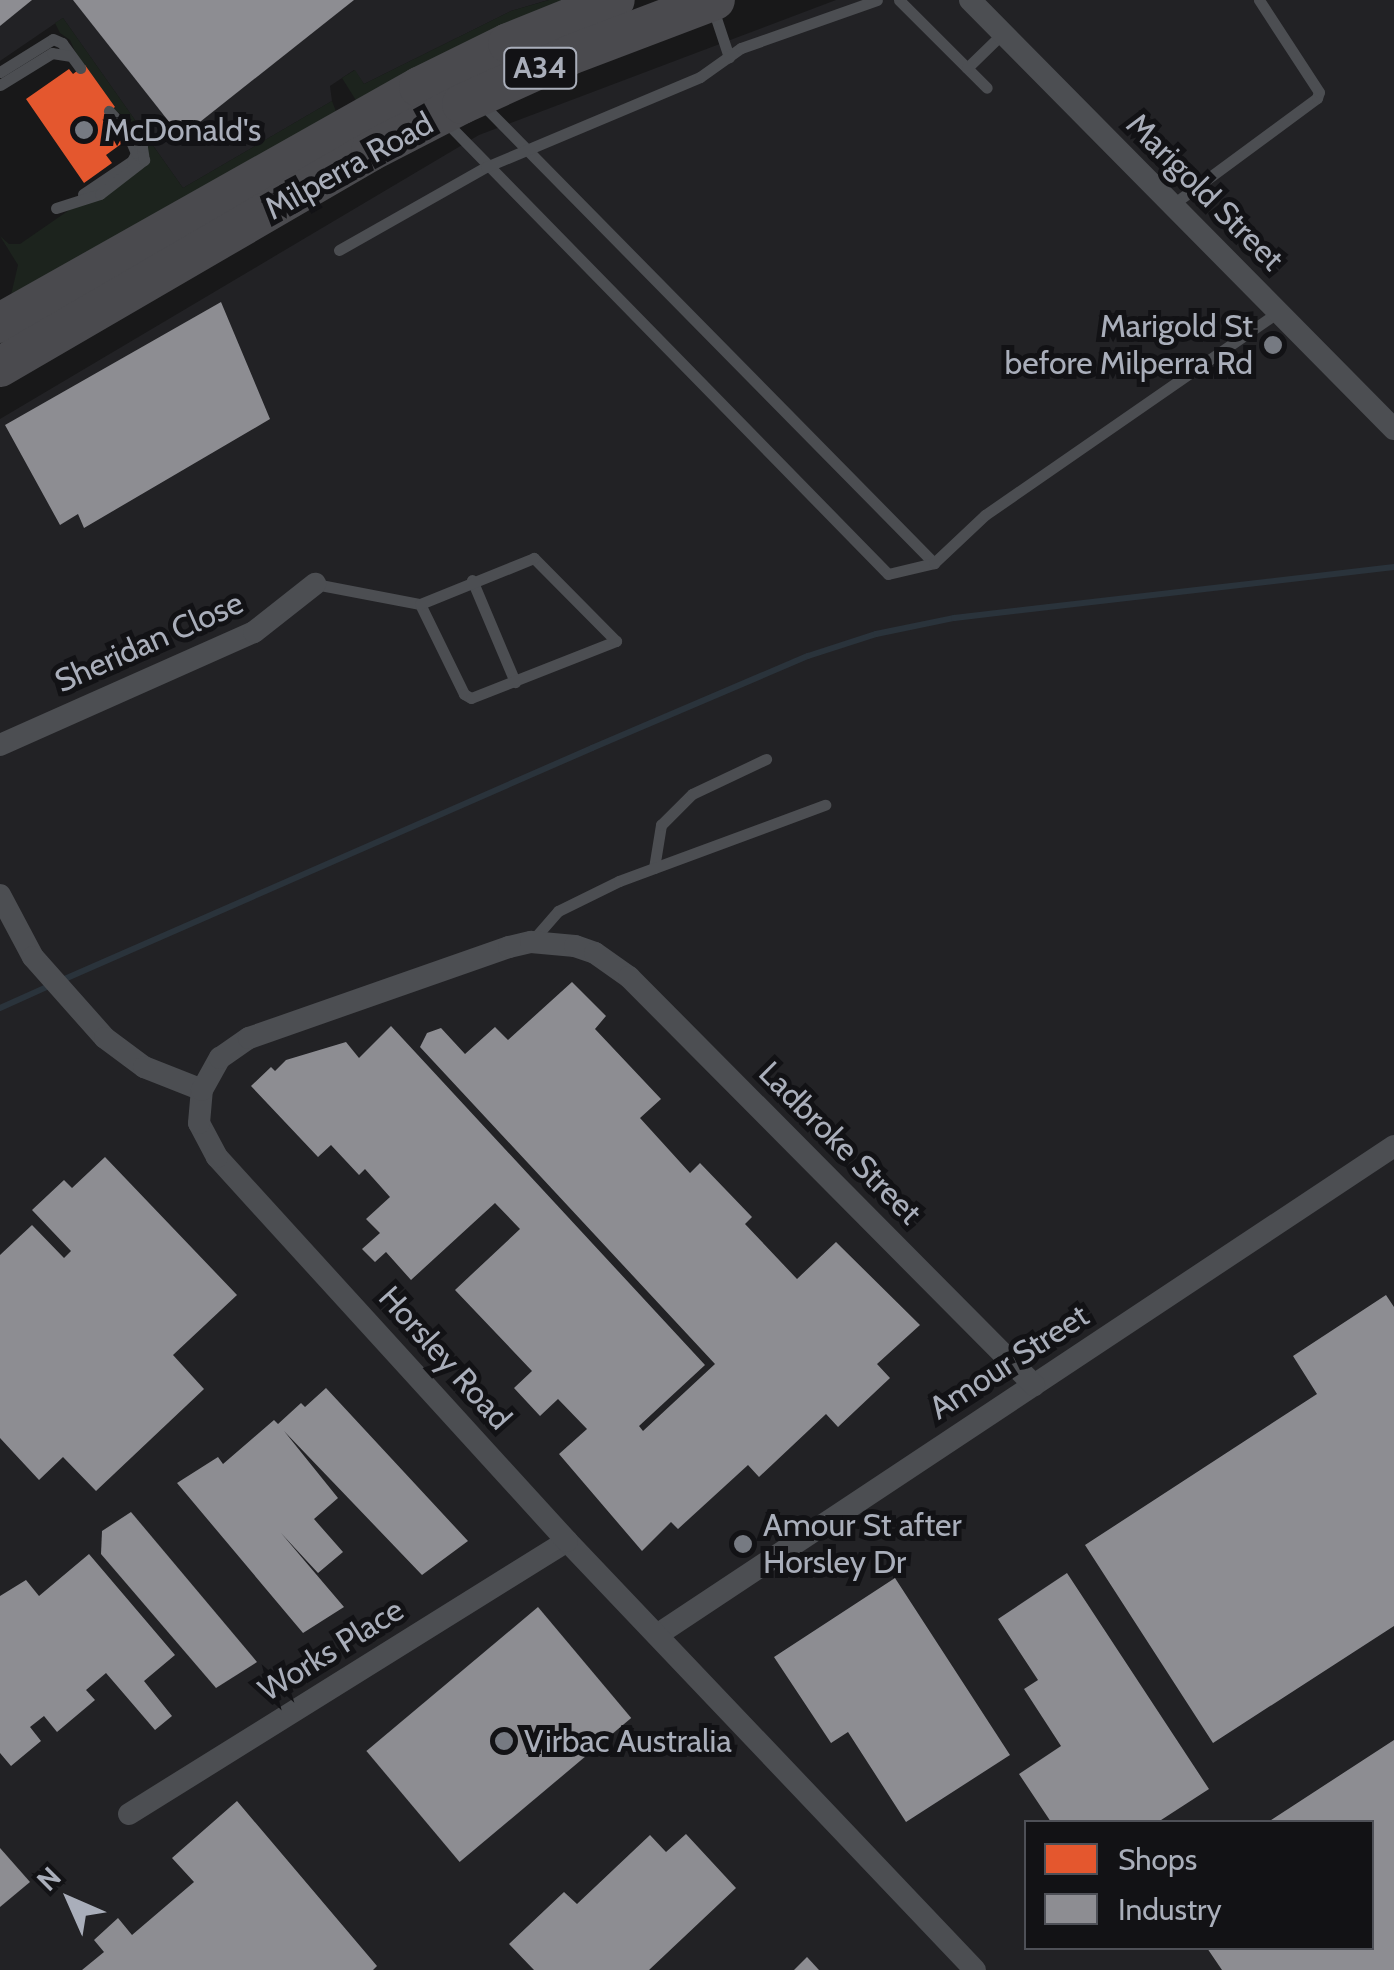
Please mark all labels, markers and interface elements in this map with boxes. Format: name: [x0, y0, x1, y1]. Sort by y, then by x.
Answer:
road number: A34: [502, 43, 578, 93]
street label: Milperra Road: [258, 104, 440, 228]
street label: Marigold Street: [1119, 106, 1291, 278]
place label: McDonald's: [104, 111, 261, 149]
marker: McDonald's: [73, 119, 95, 141]
place label: Marigold St before Milperra Rd: [1004, 308, 1253, 383]
marker: Marigold St before Milperra Rd: [1262, 334, 1284, 356]
street label: Sheridan Close: [49, 583, 249, 701]
street label: Ladbroke Street: [751, 1054, 929, 1232]
street label: Horsley Road: [371, 1278, 519, 1438]
street label: Amour Street: [922, 1296, 1096, 1428]
place label: Amour St after Horsley Dr: [763, 1507, 962, 1582]
marker: Amour St after Horsley Dr: [732, 1533, 754, 1555]
street label: Works Place: [252, 1590, 410, 1710]
place label: Virbac Australia: [524, 1722, 732, 1760]
marker: Virbac Australia: [493, 1730, 515, 1752]
legend: [1024, 1820, 1374, 1950]
text: Shops: [1118, 1841, 1197, 1878]
north arrow: [20, 1850, 120, 1950]
text: N: [30, 1860, 68, 1898]
text: Industry: [1118, 1891, 1222, 1928]

